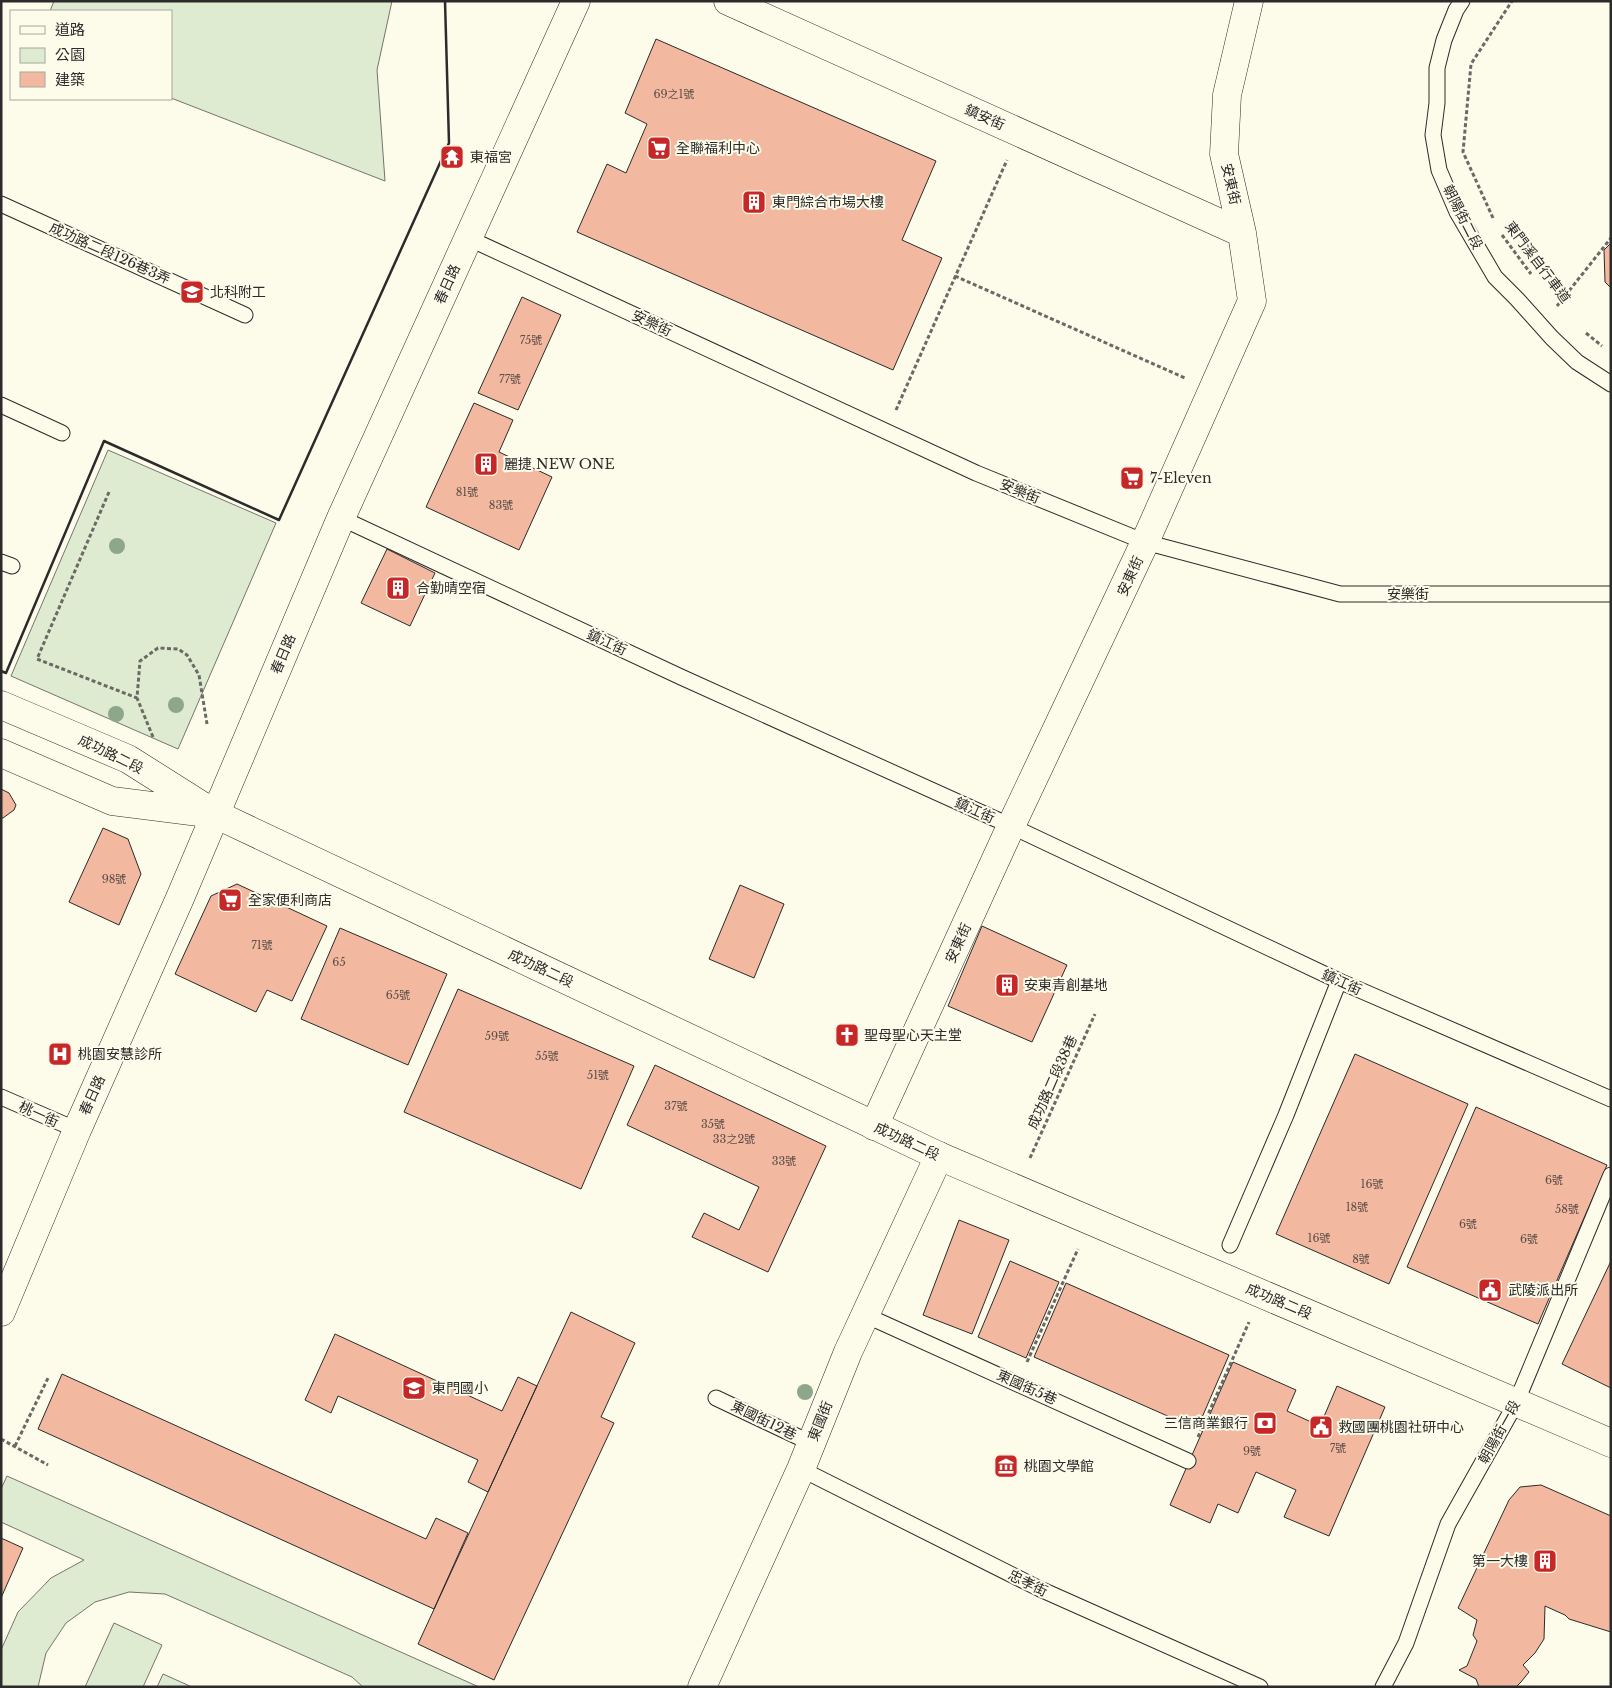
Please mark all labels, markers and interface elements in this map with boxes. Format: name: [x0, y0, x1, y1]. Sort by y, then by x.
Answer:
legend: [10, 10, 172, 100]
text: 道路: [55, 20, 85, 39]
text: 公園: [55, 45, 85, 64]
text: 建築: [55, 70, 85, 89]
house number: 69之1號: [653, 87, 695, 101]
street label: 鎮安街: [962, 100, 1008, 134]
supermarket icon: 全聯福利中心: [646, 135, 672, 161]
place label: 全聯福利中心: [676, 139, 760, 157]
temple icon: 東福宮: [439, 144, 465, 170]
place label: 東福宮: [470, 148, 512, 166]
street label: 安東街: [1218, 162, 1244, 206]
street label: 朝陽街二段: [1439, 182, 1487, 252]
building icon: 東門綜合市場大樓: [741, 189, 767, 215]
place label: 東門綜合市場大樓: [772, 193, 884, 211]
street label: 東門溪自行車道: [1501, 217, 1575, 307]
street label: 成功路二段126巷3弄: [47, 218, 173, 288]
street label: 春日路: [430, 261, 464, 307]
school or university icon: 北科附工: [179, 279, 205, 305]
place label: 北科附工: [210, 283, 266, 301]
street label: 安樂街: [629, 306, 675, 340]
house number: 75號: [520, 333, 542, 347]
house number: 77號: [499, 372, 521, 386]
building icon: 麗捷 NEW ONE: [473, 451, 499, 477]
place label: 麗捷 NEW ONE: [504, 455, 615, 473]
supermarket icon: 7-Eleven: [1119, 465, 1145, 491]
place label: 7-Eleven: [1150, 469, 1212, 487]
street label: 安樂街: [997, 475, 1043, 507]
house number: 81號: [456, 485, 478, 499]
house number: 83號: [489, 498, 513, 512]
street label: 安東街: [1113, 553, 1147, 599]
building icon: 合勤晴空宿: [385, 575, 411, 601]
place label: 合勤晴空宿: [416, 579, 486, 597]
street label: 安樂街: [1387, 585, 1429, 603]
street label: 鎮江街: [584, 625, 630, 659]
street label: 春日路: [267, 631, 299, 677]
street label: 成功路二段: [76, 731, 146, 777]
street label: 鎮江街: [952, 793, 998, 827]
house number: 98號: [102, 872, 126, 886]
supermarket icon: 全家便利商店: [217, 887, 243, 913]
place label: 全家便利商店: [248, 891, 332, 909]
street label: 安東街: [941, 920, 975, 966]
house number: 71號: [251, 938, 273, 952]
street label: 成功路二段: [505, 945, 577, 991]
house number: 65: [332, 955, 346, 969]
street label: 鎮江街: [1319, 965, 1365, 999]
building icon: 安東青創基地: [994, 972, 1020, 998]
place label: 安東青創基地: [1024, 976, 1108, 994]
house number: 65號: [386, 988, 410, 1002]
church icon: 聖母聖心天主堂: [834, 1022, 860, 1048]
place label: 聖母聖心天主堂: [864, 1026, 962, 1044]
house number: 59號: [485, 1029, 509, 1043]
street label: 成功路二段38巷: [1023, 1032, 1081, 1132]
hospital icon: 桃園安慧診所: [47, 1041, 73, 1067]
place label: 桃園安慧診所: [78, 1045, 162, 1063]
house number: 55號: [535, 1049, 559, 1063]
house number: 51號: [587, 1068, 609, 1082]
street label: 春日路: [75, 1072, 109, 1118]
street label: 桃一街: [16, 1097, 62, 1131]
house number: 37號: [664, 1099, 688, 1113]
house number: 35號: [701, 1117, 725, 1131]
street label: 成功路二段: [871, 1118, 943, 1164]
house number: 33之2號: [713, 1132, 755, 1146]
house number: 33號: [772, 1154, 796, 1168]
house number: 6號: [1545, 1173, 1563, 1187]
house number: 16號: [1361, 1177, 1383, 1191]
house number: 18號: [1346, 1200, 1368, 1214]
house number: 58號: [1555, 1202, 1579, 1216]
house number: 6號: [1459, 1217, 1477, 1231]
house number: 16號: [1308, 1231, 1330, 1245]
house number: 6號: [1520, 1232, 1538, 1246]
house number: 8號: [1352, 1252, 1370, 1266]
public building icon: 武陵派出所: [1477, 1277, 1503, 1303]
street label: 成功路二段: [1243, 1279, 1315, 1323]
place label: 武陵派出所: [1508, 1281, 1578, 1299]
street label: 東國街5巷: [994, 1366, 1060, 1408]
school or university icon: 東門國小: [401, 1375, 427, 1401]
place label: 東門國小: [432, 1379, 488, 1397]
street label: 東國街12巷: [728, 1396, 800, 1444]
street label: 朝陽街一段: [1474, 1397, 1524, 1467]
street label: 東國街: [804, 1398, 836, 1444]
bank icon: 三信商業銀行: [1252, 1410, 1278, 1436]
place label: 三信商業銀行: [1164, 1414, 1248, 1432]
public building icon: 救國團桃園社研中心: [1308, 1414, 1334, 1440]
place label: 救國團桃園社研中心: [1338, 1418, 1464, 1436]
house number: 7號: [1330, 1441, 1346, 1455]
house number: 9號: [1243, 1444, 1261, 1458]
museum icon: 桃園文學館: [993, 1453, 1019, 1479]
place label: 桃園文學館: [1024, 1457, 1094, 1475]
building icon: 第一大樓: [1532, 1548, 1558, 1574]
place label: 第一大樓: [1472, 1552, 1528, 1570]
street label: 忠孝街: [1005, 1566, 1051, 1600]

